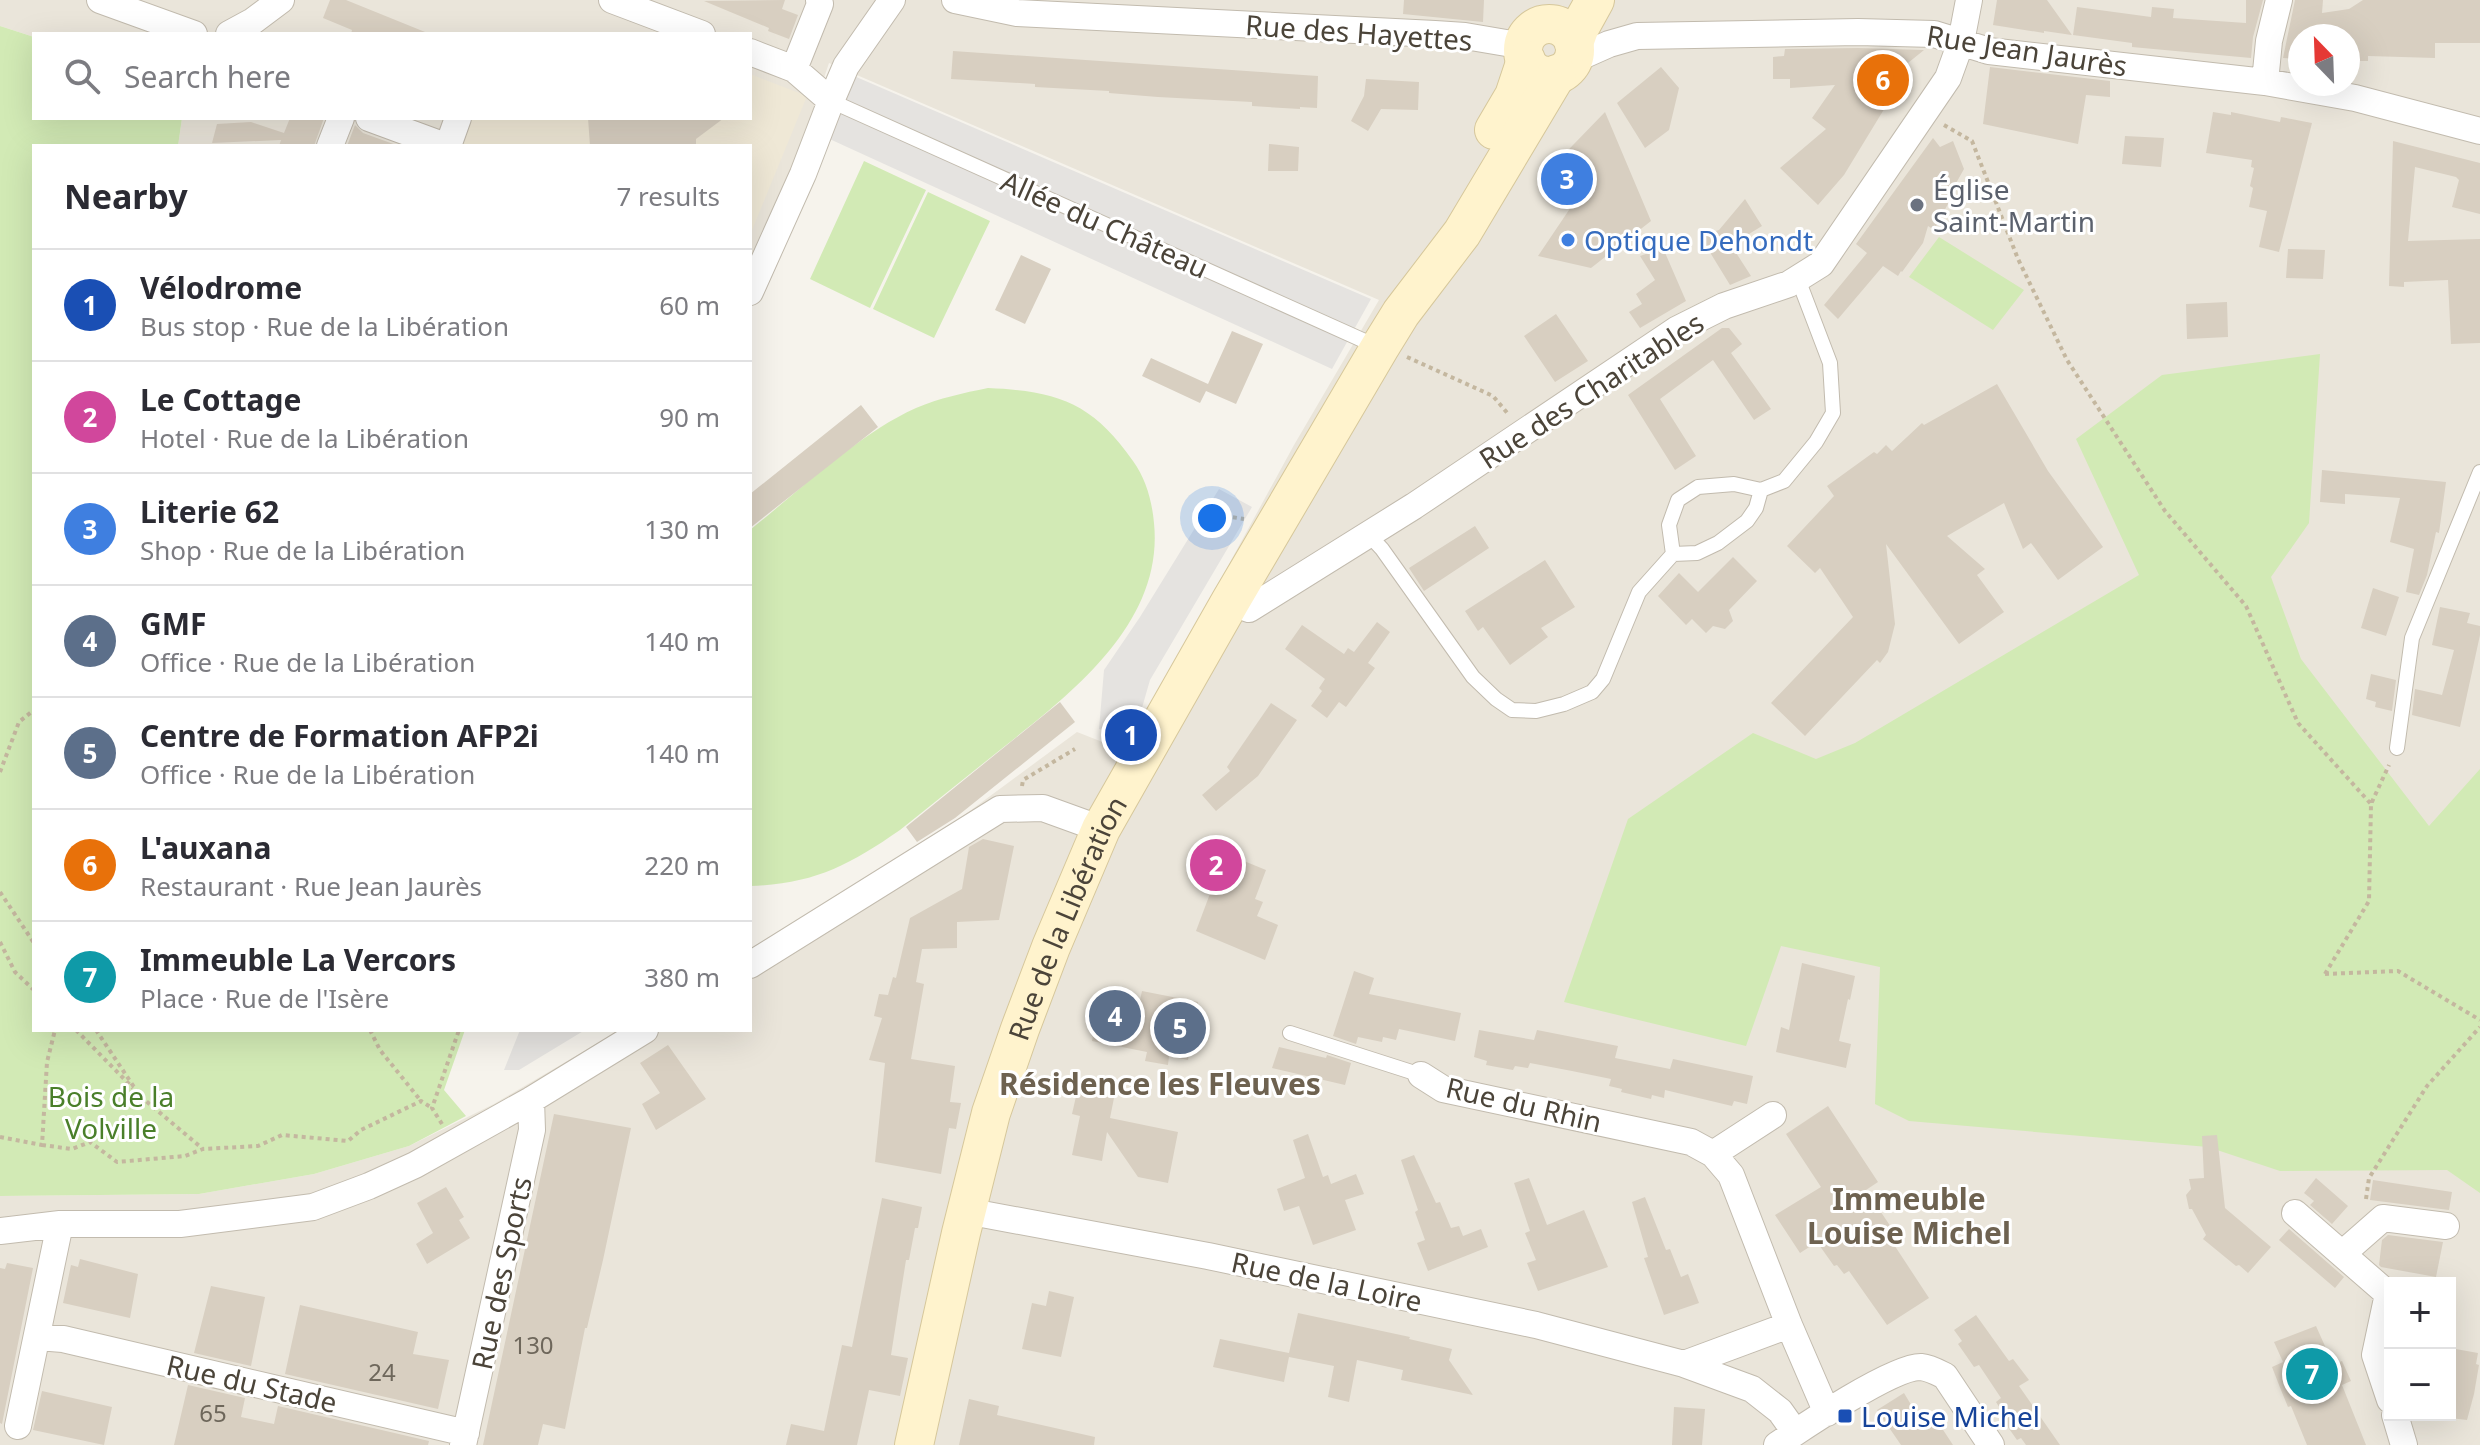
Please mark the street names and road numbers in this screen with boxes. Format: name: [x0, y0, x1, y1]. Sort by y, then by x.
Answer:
street label: Rue des Hayettes: [1244, 5, 1474, 59]
street label: Rue Jean Jaurès: [1924, 15, 2130, 85]
street label: Allée du Château: [996, 161, 1214, 287]
street label: Rue des Charitables: [1471, 303, 1711, 477]
street label: Rue de la Libération: [999, 789, 1135, 1045]
street label: Rue du Rhin: [1442, 1068, 1606, 1140]
street label: Rue des Sports: [462, 1173, 540, 1373]
street label: Rue de la Loire: [1228, 1242, 1426, 1320]
street label: Rue du Stade: [163, 1345, 341, 1421]

